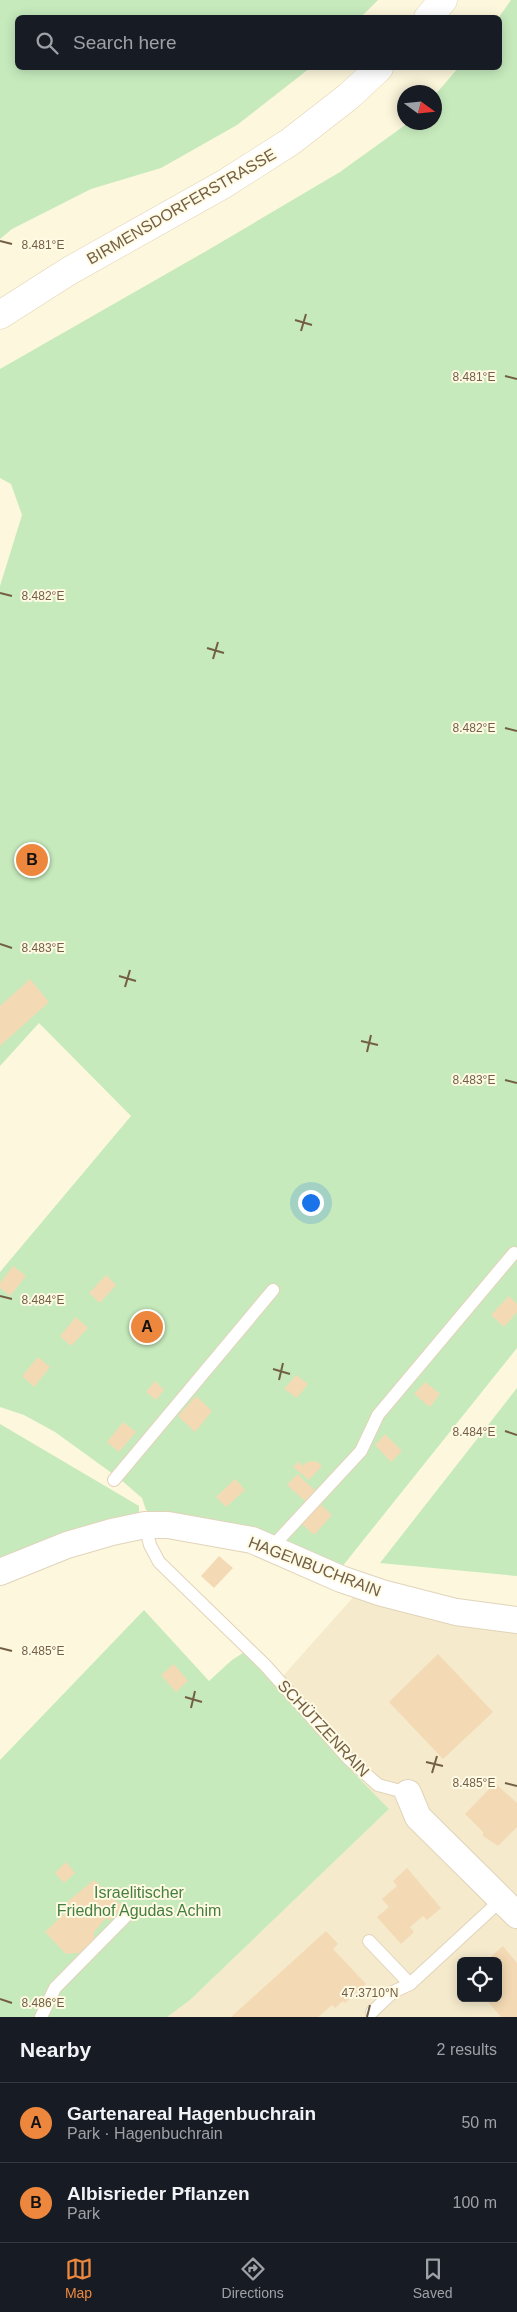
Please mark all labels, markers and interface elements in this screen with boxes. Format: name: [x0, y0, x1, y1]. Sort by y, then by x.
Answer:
search box: [15, 15, 502, 70]
icon: search: [33, 29, 61, 57]
text: Search here: [73, 32, 177, 53]
north arrow: [397, 85, 442, 130]
street label: BIRMENSDORFERSTRASSE: [84, 145, 279, 268]
text: 8.481°E: [22, 238, 64, 252]
text: 8.481°E: [453, 370, 495, 384]
text: 8.482°E: [22, 589, 64, 603]
text: 8.482°E: [453, 721, 495, 735]
pin: B: [16, 841, 48, 879]
text: 8.483°E: [22, 941, 64, 955]
text: 8.483°E: [453, 1073, 495, 1087]
your location: [298, 1190, 324, 1216]
text: 8.484°E: [22, 1293, 64, 1307]
pin: A: [131, 1308, 163, 1346]
text: 8.484°E: [453, 1425, 495, 1439]
street label: HAGENBUCHRAIN: [246, 1533, 383, 1600]
text: 8.485°E: [22, 1644, 64, 1658]
street label: SCHÜTZENRAIN: [275, 1677, 373, 1780]
text: 8.485°E: [453, 1776, 495, 1790]
park label: Israelitischer Friedhof Agudas Achim: [57, 1884, 221, 1919]
map controls: [457, 1957, 502, 2002]
button: locate: [457, 1957, 502, 2002]
text: 47.3710°N: [342, 1986, 398, 2000]
text: 8.486°E: [22, 1996, 64, 2010]
text: Nearby: [20, 2038, 91, 2061]
text: 2 results: [437, 2041, 497, 2058]
text: Gartenareal Hagenbuchrain: [67, 2103, 316, 2124]
text: A: [30, 2114, 42, 2131]
text: 50 m: [461, 2114, 497, 2131]
text: Park · Hagenbuchrain: [67, 2125, 223, 2142]
text: Albisrieder Pflanzen: [67, 2183, 250, 2204]
text: B: [30, 2194, 42, 2211]
text: 100 m: [453, 2194, 497, 2211]
text: Park: [67, 2205, 100, 2222]
tab: Map: [65, 2255, 93, 2301]
tab: Directions: [222, 2255, 284, 2301]
tab: Saved: [413, 2255, 452, 2301]

